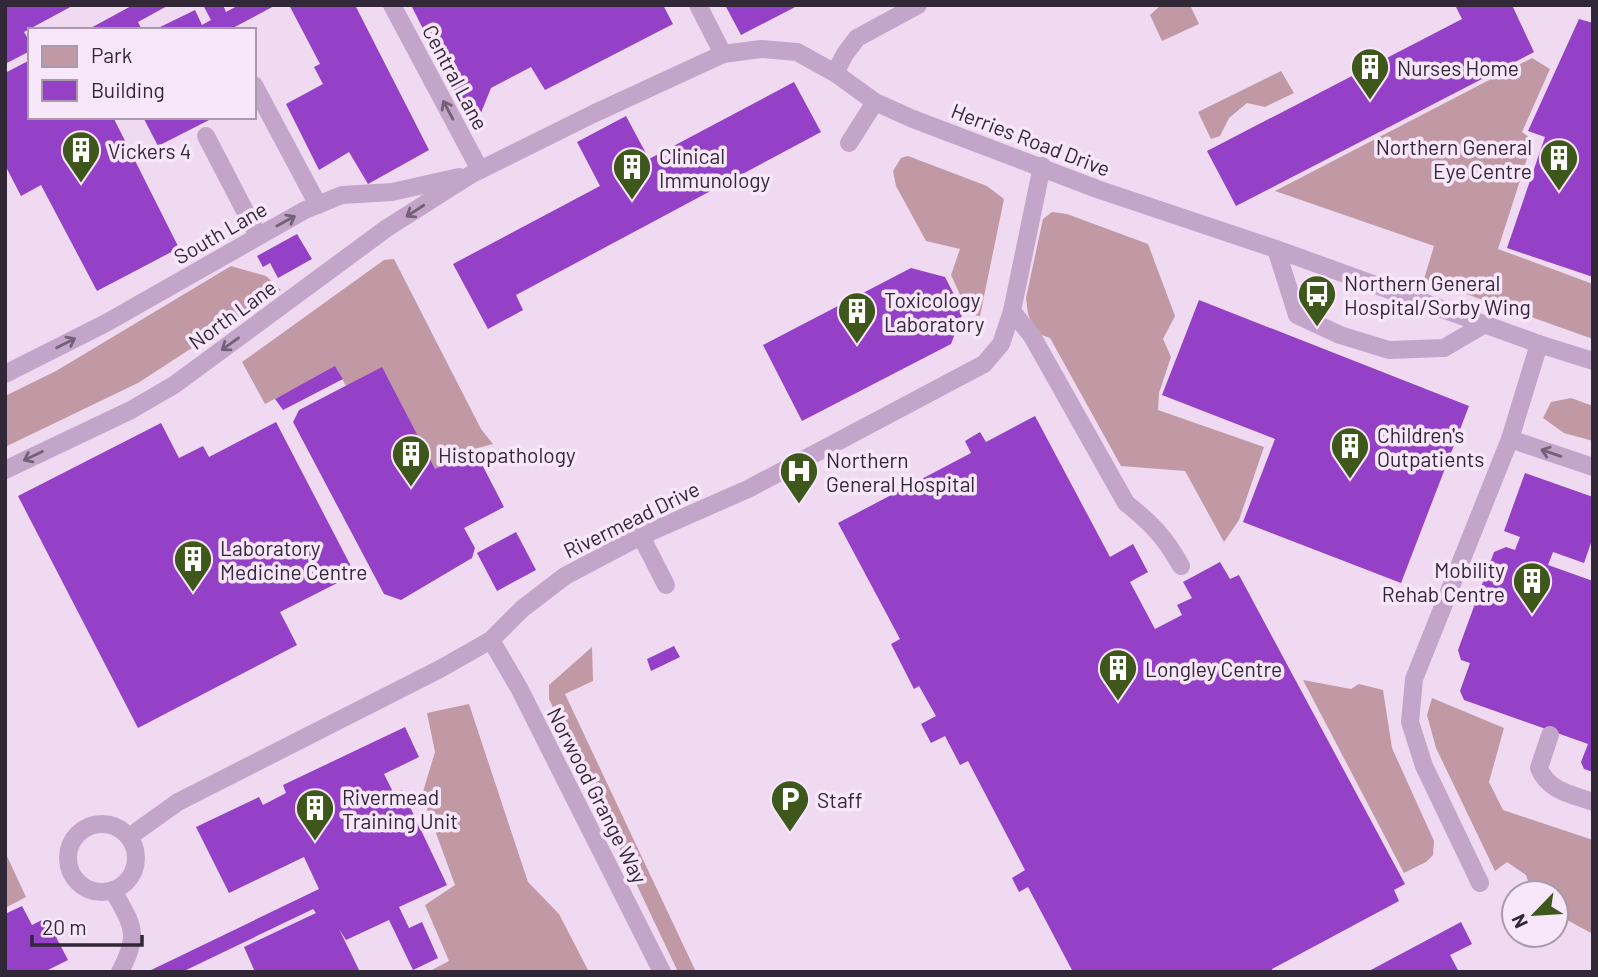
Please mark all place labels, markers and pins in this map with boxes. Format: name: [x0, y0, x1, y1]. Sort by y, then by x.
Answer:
building icon: Nurses Home: [1349, 46, 1391, 101]
place label: Nurses Home: [1397, 55, 1519, 80]
building icon: Vickers 4: [60, 129, 102, 184]
place label: Northern General Eye Centre: [1376, 134, 1532, 183]
building icon: Northern General Eye Centre: [1538, 137, 1580, 192]
place label: Vickers 4: [108, 138, 191, 163]
place label: Clinical Immunology: [659, 143, 771, 192]
building icon: Clinical Immunology: [611, 146, 653, 201]
place label: Northern General Hospital/Sorby Wing: [1344, 270, 1531, 319]
bus stop icon: Northern General Hospital/Sorby Wing: [1296, 273, 1338, 328]
place label: Toxicology Laboratory: [884, 287, 985, 336]
building icon: Toxicology Laboratory: [836, 290, 878, 345]
place label: Children's Outpatients: [1377, 422, 1484, 471]
building icon: Children's Outpatients: [1329, 425, 1371, 480]
building icon: Histopathology: [390, 433, 432, 488]
place label: Histopathology: [438, 442, 576, 467]
place label: Northern General Hospital: [826, 447, 975, 496]
hospital icon: Northern General Hospital: [778, 450, 820, 505]
place label: Laboratory Medicine Centre: [220, 535, 367, 584]
building icon: Laboratory Medicine Centre: [172, 538, 214, 593]
place label: Mobility Rehab Centre: [1382, 557, 1505, 606]
building icon: Mobility Rehab Centre: [1511, 560, 1553, 615]
building icon: Longley Centre: [1097, 647, 1139, 702]
place label: Longley Centre: [1145, 656, 1282, 681]
parking icon: Staff: [769, 778, 811, 833]
place label: Rivermead Training Unit: [342, 784, 458, 833]
building icon: Rivermead Training Unit: [294, 787, 336, 842]
place label: Staff: [817, 787, 863, 812]

